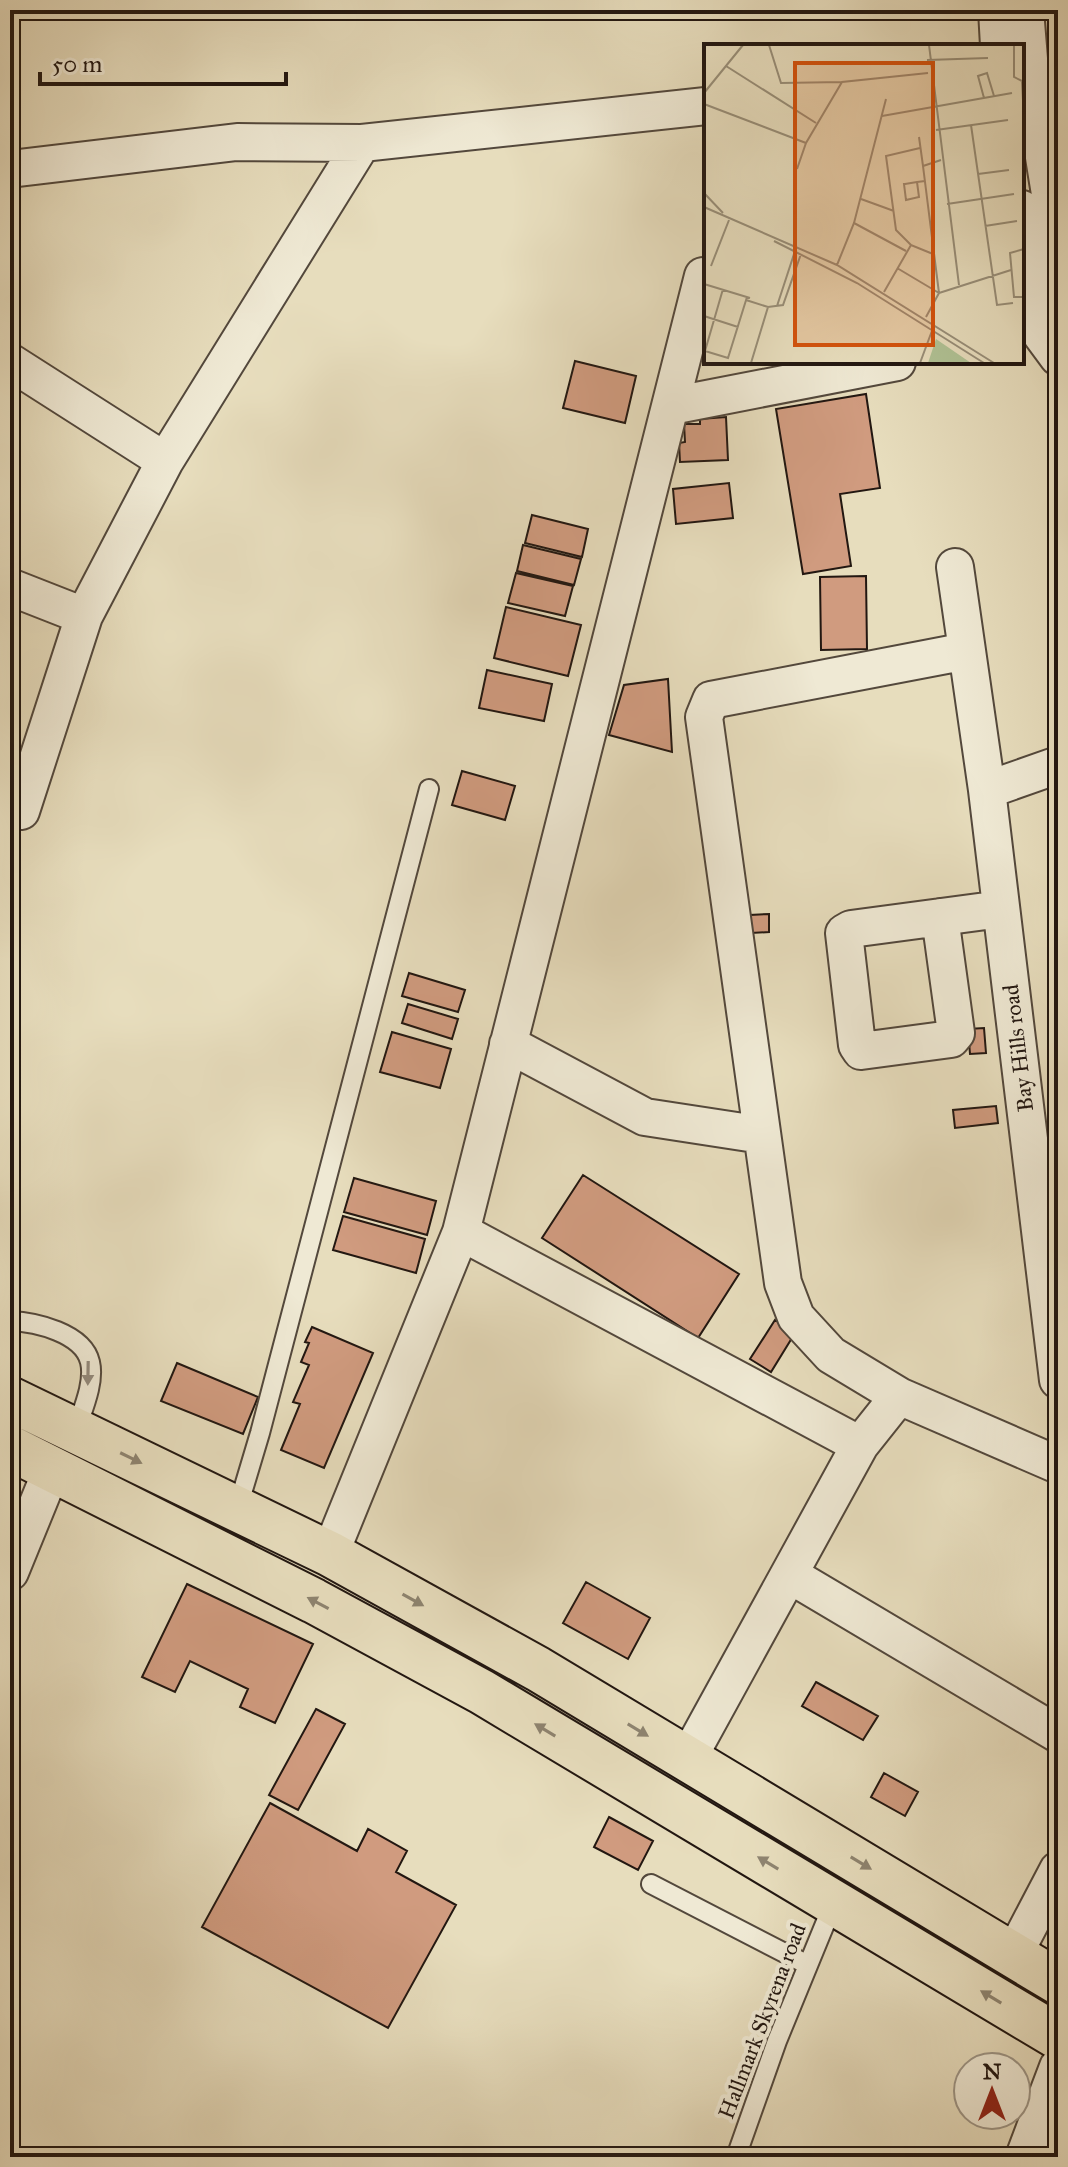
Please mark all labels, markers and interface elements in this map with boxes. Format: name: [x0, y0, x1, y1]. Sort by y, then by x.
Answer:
scale bar: [40, 36, 286, 86]
inset map: [704, 44, 1024, 364]
text: 50 m: [52, 49, 102, 79]
street label: Bay Hills road: [997, 983, 1039, 1113]
one-way arrow: [82, 1361, 94, 1387]
one-way arrow: [119, 1451, 142, 1465]
one-way arrow: [401, 1593, 424, 1607]
one-way arrow: [306, 1597, 329, 1610]
one-way arrow: [627, 1722, 649, 1736]
one-way arrow: [534, 1723, 556, 1737]
one-way arrow: [757, 1856, 779, 1870]
one-way arrow: [850, 1856, 872, 1870]
street label: Hallmark Skyrena road: [712, 1919, 812, 2123]
one-way arrow: [980, 1990, 1002, 2004]
north arrow: [952, 2051, 1032, 2131]
text: N: [983, 2058, 1002, 2085]

